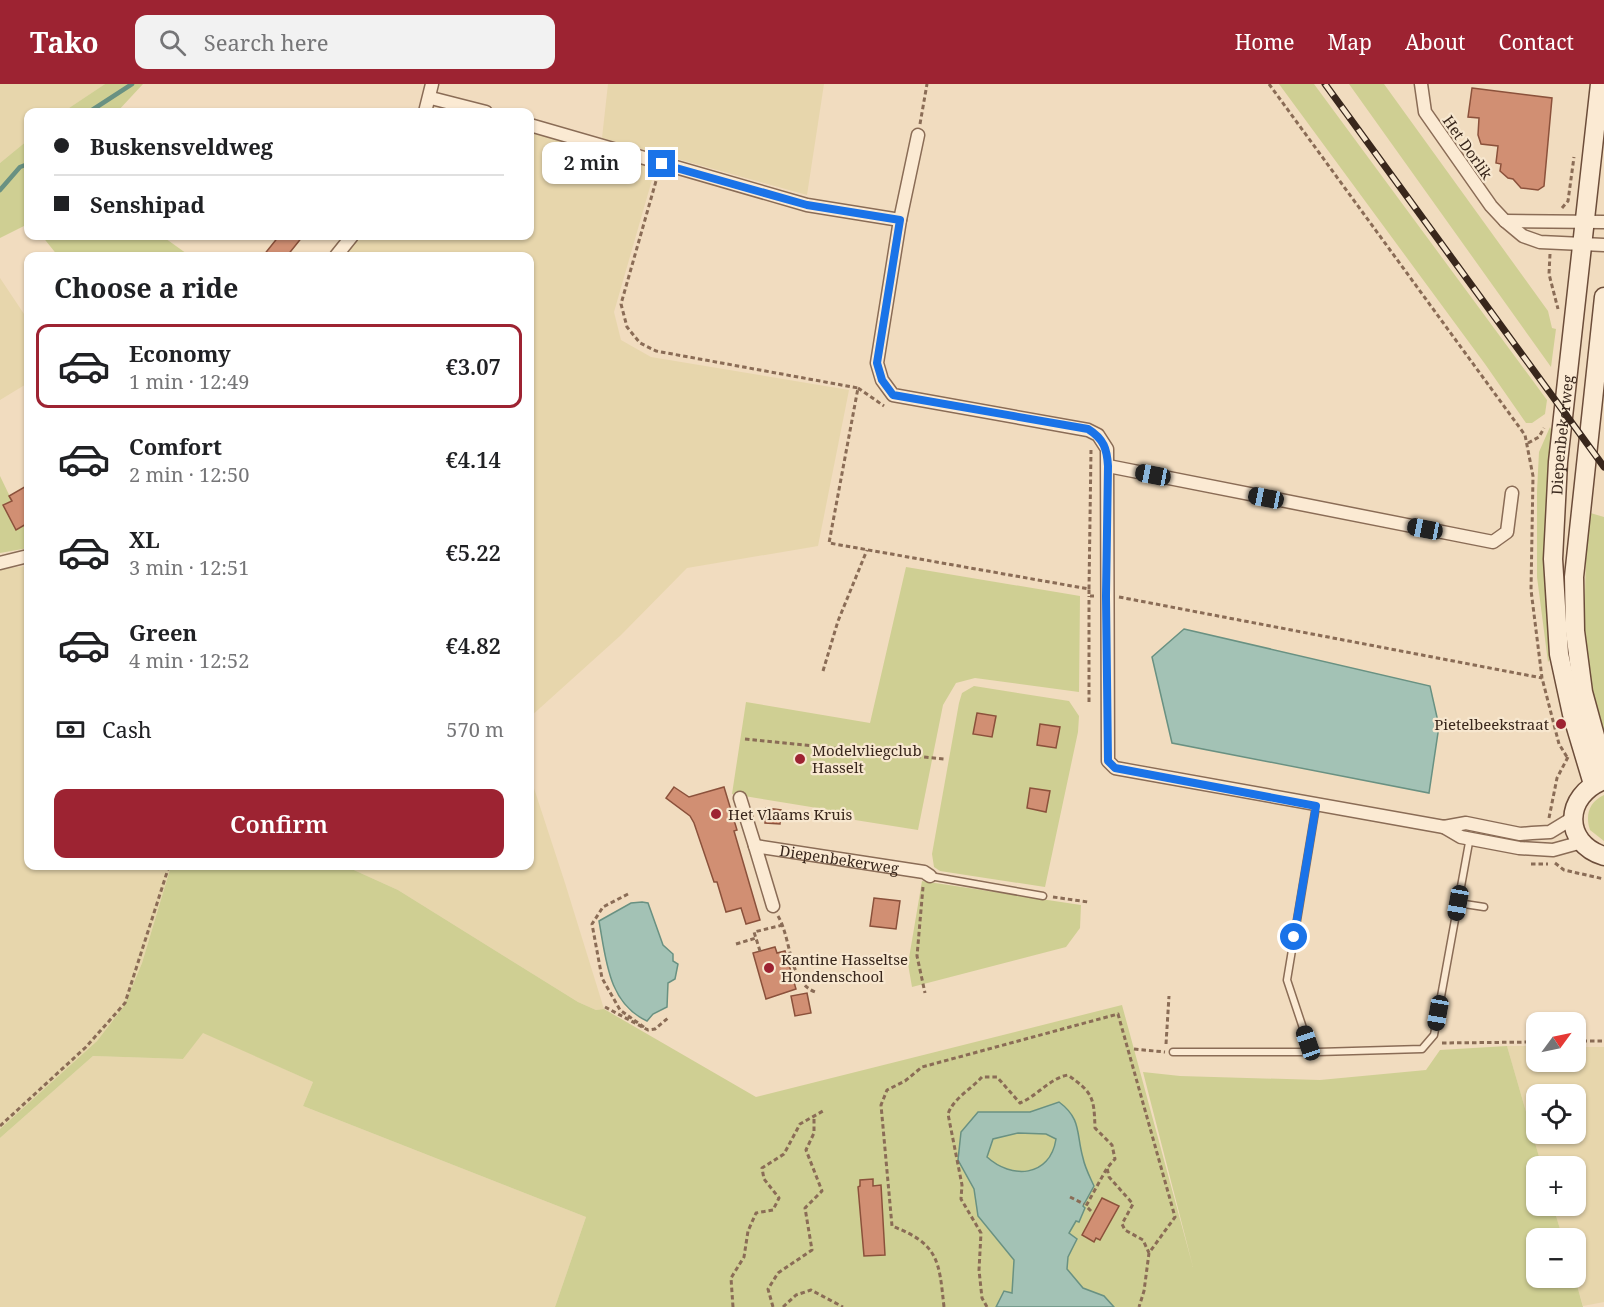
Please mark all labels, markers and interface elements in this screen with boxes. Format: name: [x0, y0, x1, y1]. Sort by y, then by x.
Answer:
search box: [135, 15, 555, 69]
text: Tako: [30, 23, 99, 61]
icon: search: [156, 26, 189, 59]
text: Search here: [204, 27, 329, 57]
text: Home: [1235, 28, 1295, 56]
text: Map: [1328, 28, 1372, 56]
text: About: [1405, 28, 1466, 56]
text: Contact: [1499, 28, 1574, 56]
street label: Het Dorlik: [1439, 111, 1498, 183]
text: Buskensveldweg: [90, 131, 273, 161]
callout: 2 min: [542, 143, 641, 185]
text: 2 min: [564, 149, 619, 176]
route end: [648, 150, 675, 177]
text: Senshipad: [90, 189, 205, 219]
text: Choose a ride: [54, 269, 239, 306]
text: Economy: [129, 338, 231, 368]
icon: car: [57, 339, 111, 393]
text: €3.07: [445, 351, 501, 381]
text: 1 min · 12:49: [129, 368, 249, 395]
street label: Diepenbekerweg: [1546, 374, 1578, 496]
text: Comfort: [129, 431, 222, 461]
icon: car: [57, 432, 111, 486]
text: €4.14: [445, 444, 501, 474]
text: 2 min · 12:50: [129, 461, 249, 488]
car: [1134, 463, 1172, 487]
car: [1247, 486, 1285, 510]
car: [1406, 517, 1444, 541]
text: XL: [129, 524, 160, 554]
icon: car: [57, 525, 111, 579]
text: €5.22: [445, 537, 501, 567]
text: 3 min · 12:51: [129, 554, 249, 581]
text: Green: [129, 617, 197, 647]
icon: car: [57, 618, 111, 672]
text: €4.82: [445, 630, 501, 660]
text: 4 min · 12:52: [129, 647, 249, 674]
icon: cash: [54, 713, 87, 746]
text: Cash: [102, 714, 152, 744]
place label: Pietelbeekstraat: [1434, 714, 1549, 734]
text: 570 m: [446, 716, 504, 743]
marker: Pietelbeekstraat: [1554, 717, 1568, 731]
place label: Modelvliegclub Hasselt: [812, 740, 922, 777]
marker: Modelvliegclub Hasselt: [793, 752, 807, 766]
button: Confirm: [54, 789, 504, 858]
place label: Het Vlaams Kruis: [728, 804, 852, 824]
marker: Het Vlaams Kruis: [709, 807, 723, 821]
street label: Diepenbekerweg: [778, 840, 900, 878]
car: [1446, 884, 1470, 922]
route start: [1280, 923, 1307, 950]
place label: Kantine Hasseltse Hondenschool: [781, 949, 908, 986]
marker: Kantine Hasseltse Hondenschool: [762, 961, 776, 975]
car: [1426, 994, 1450, 1032]
north arrow: [1526, 1012, 1586, 1072]
map controls: [1526, 1012, 1586, 1288]
car: [1294, 1023, 1322, 1063]
button: locate: [1526, 1084, 1586, 1144]
button: +: [1526, 1156, 1586, 1216]
button: −: [1526, 1228, 1586, 1288]

